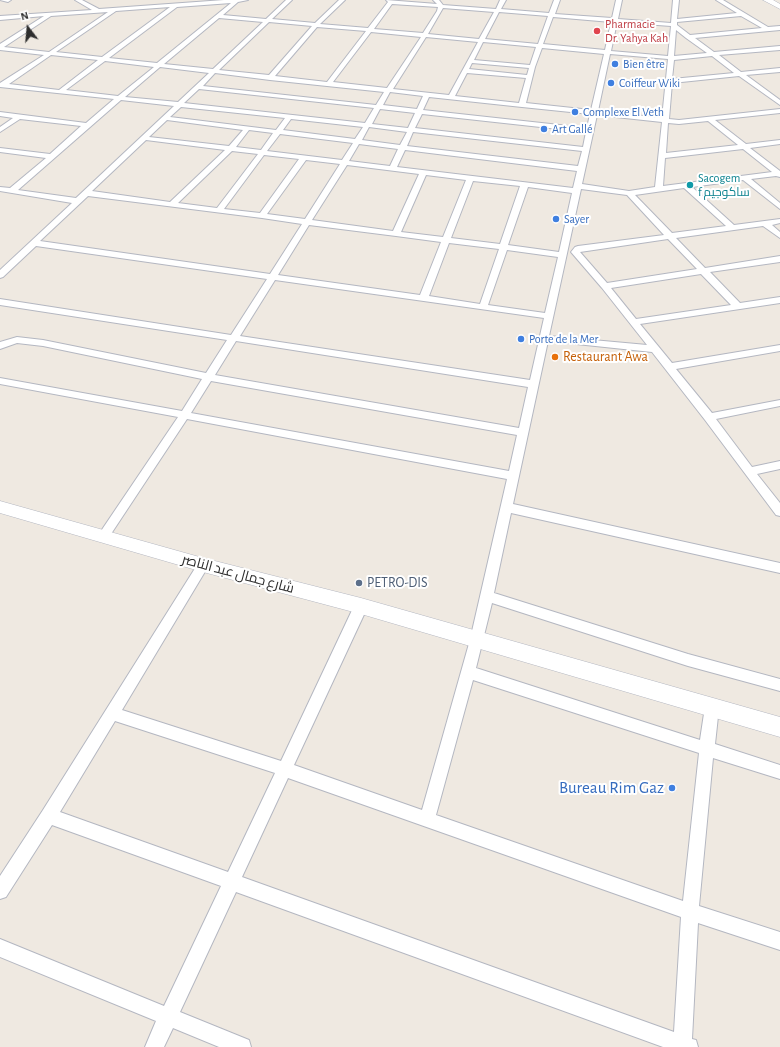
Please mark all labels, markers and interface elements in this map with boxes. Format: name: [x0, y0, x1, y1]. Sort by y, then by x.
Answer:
north arrow: [8, 8, 48, 48]
text: N: [19, 10, 30, 22]
place label: Pharmacie Dr. Yahya Kah: [605, 17, 668, 45]
marker: Pharmacie Dr. Yahya Kah: [592, 26, 602, 36]
place label: Bien être: [623, 57, 665, 71]
marker: Bien être: [610, 59, 620, 69]
place label: Coiffeur Wiki: [619, 76, 680, 90]
marker: Coiffeur Wiki: [606, 78, 616, 88]
place label: Complexe El Veth: [583, 105, 664, 119]
marker: Complexe El Veth: [570, 107, 580, 117]
place label: Art Gallé: [552, 122, 593, 136]
marker: Art Gallé: [539, 124, 549, 134]
place label: Sacogem f ساكوجيم: [698, 171, 750, 199]
marker: Sacogem f ساكوجيم: [685, 180, 695, 190]
place label: Sayer: [564, 212, 589, 226]
marker: Sayer: [551, 214, 561, 224]
place label: Porte de la Mer: [529, 332, 598, 346]
marker: Porte de la Mer: [516, 334, 526, 344]
place label: Restaurant Awa: [563, 349, 648, 365]
marker: Restaurant Awa: [550, 352, 560, 362]
street label: شارع جمال عبد الناصر: [180, 551, 296, 597]
place label: PETRO-DIS: [367, 575, 428, 591]
marker: PETRO-DIS: [354, 578, 364, 588]
place label: Bureau Rim Gaz: [559, 778, 664, 798]
marker: Bureau Rim Gaz: [667, 783, 677, 793]

